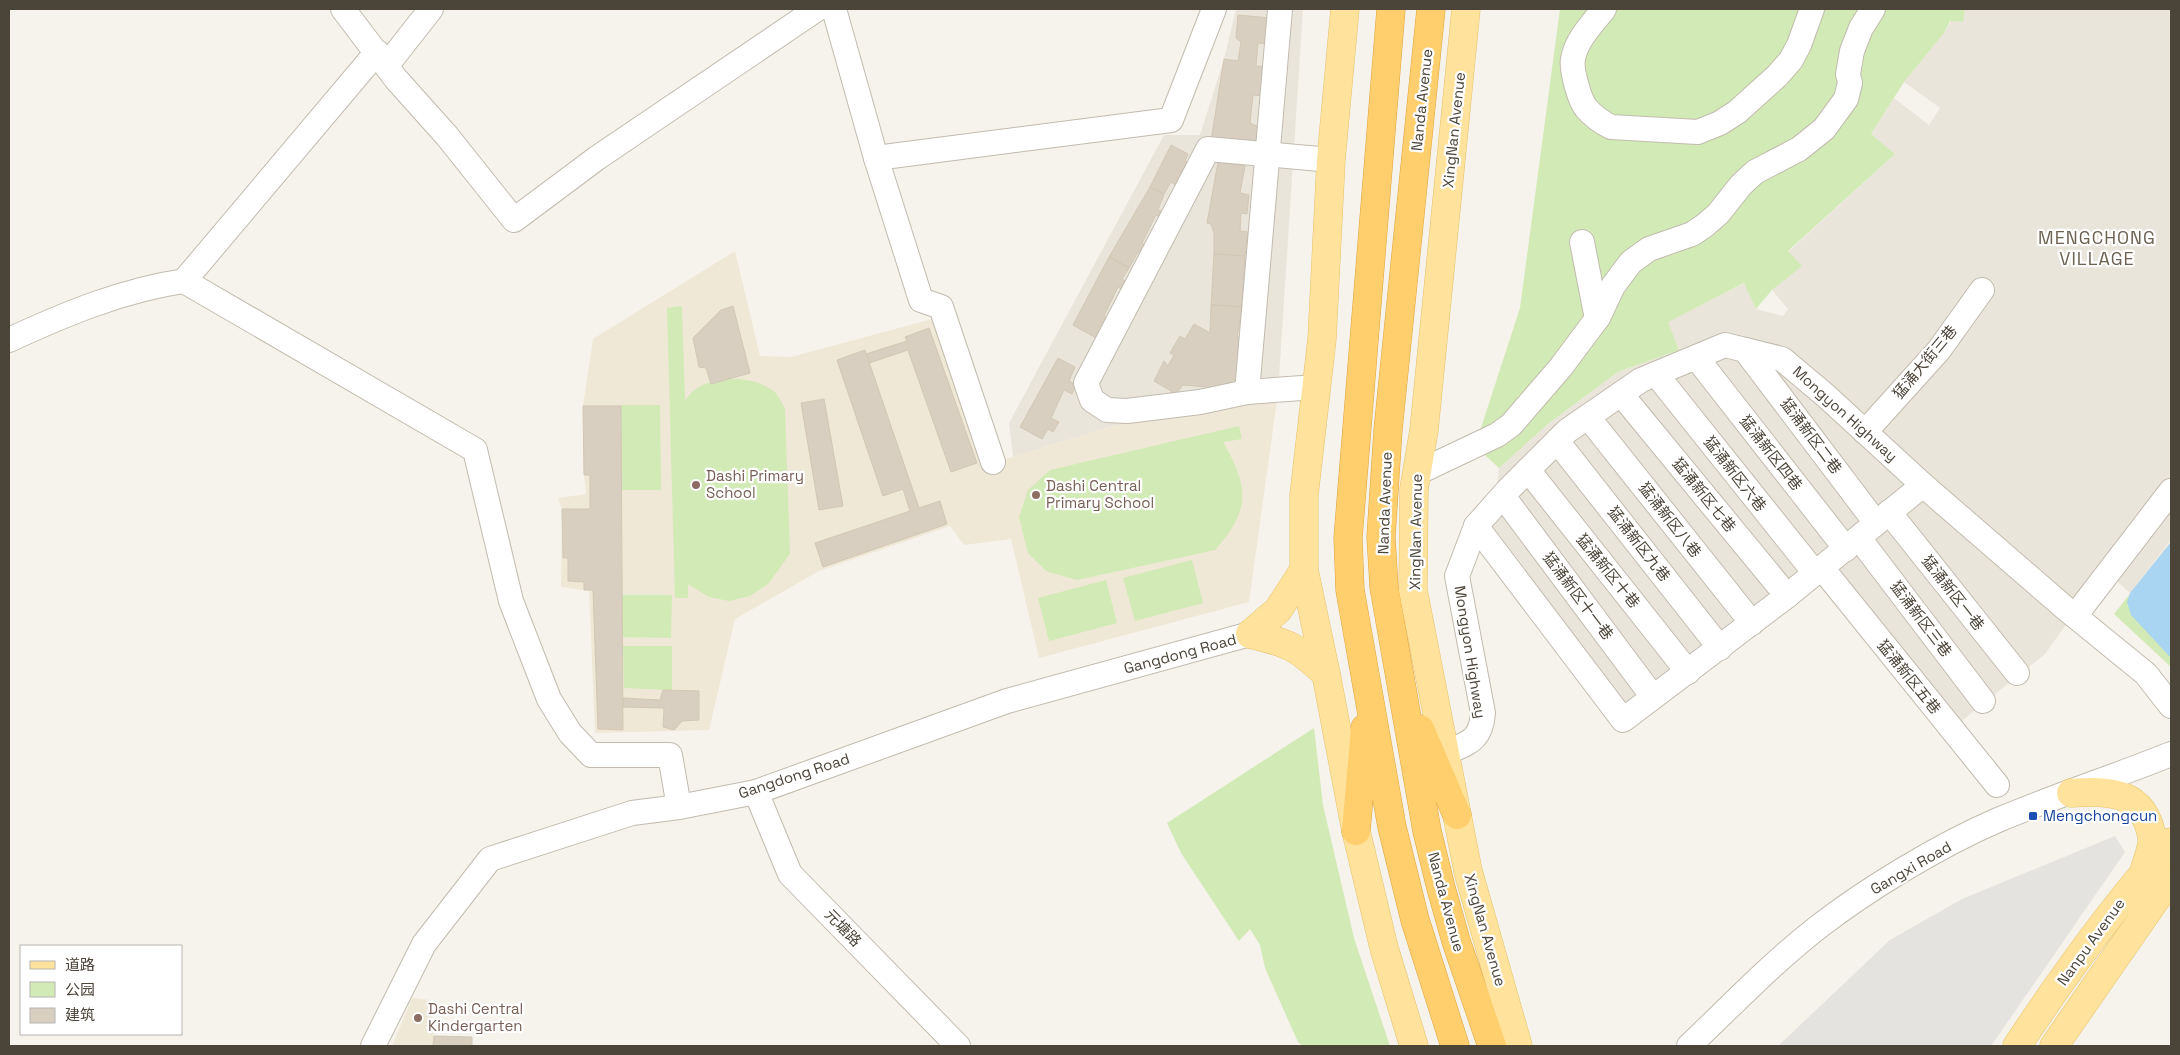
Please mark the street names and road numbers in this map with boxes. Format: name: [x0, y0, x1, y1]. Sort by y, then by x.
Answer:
street label: Nanda Avenue: [1407, 48, 1436, 152]
street label: XingNan Avenue: [1438, 71, 1469, 189]
street label: 猛涌大街三巷: [1888, 321, 1961, 402]
street label: Mongyon Highway: [1789, 362, 1902, 466]
street label: 猛涌新区二巷: [1777, 394, 1846, 477]
street label: 猛涌新区四巷: [1736, 411, 1807, 494]
street label: 猛涌新区六巷: [1700, 432, 1771, 515]
street label: Nanda Avenue: [1373, 451, 1396, 555]
street label: 猛涌新区七巷: [1669, 454, 1740, 536]
street label: XingNan Avenue: [1405, 473, 1426, 590]
street label: 猛涌新区八巷: [1635, 478, 1706, 561]
street label: 猛涌新区九巷: [1604, 502, 1675, 585]
street label: 猛涌新区十巷: [1573, 530, 1644, 612]
street label: 猛涌新区十一巷: [1539, 548, 1618, 643]
street label: 猛涌新区一巷: [1918, 551, 1989, 634]
street label: 猛涌新区三巷: [1887, 577, 1956, 660]
street label: Mongyon Highway: [1451, 584, 1490, 720]
street label: Gangdong Road: [1121, 629, 1238, 678]
street label: 猛涌新区五巷: [1874, 636, 1945, 718]
street label: Gangdong Road: [736, 749, 852, 802]
street label: Gangxi Road: [1867, 837, 1955, 898]
street label: Nanda Avenue: [1424, 850, 1469, 954]
street label: XingNan Avenue: [1460, 871, 1511, 989]
street label: Nanpu Avenue: [2053, 894, 2129, 989]
street label: 元塘路: [821, 905, 866, 950]

